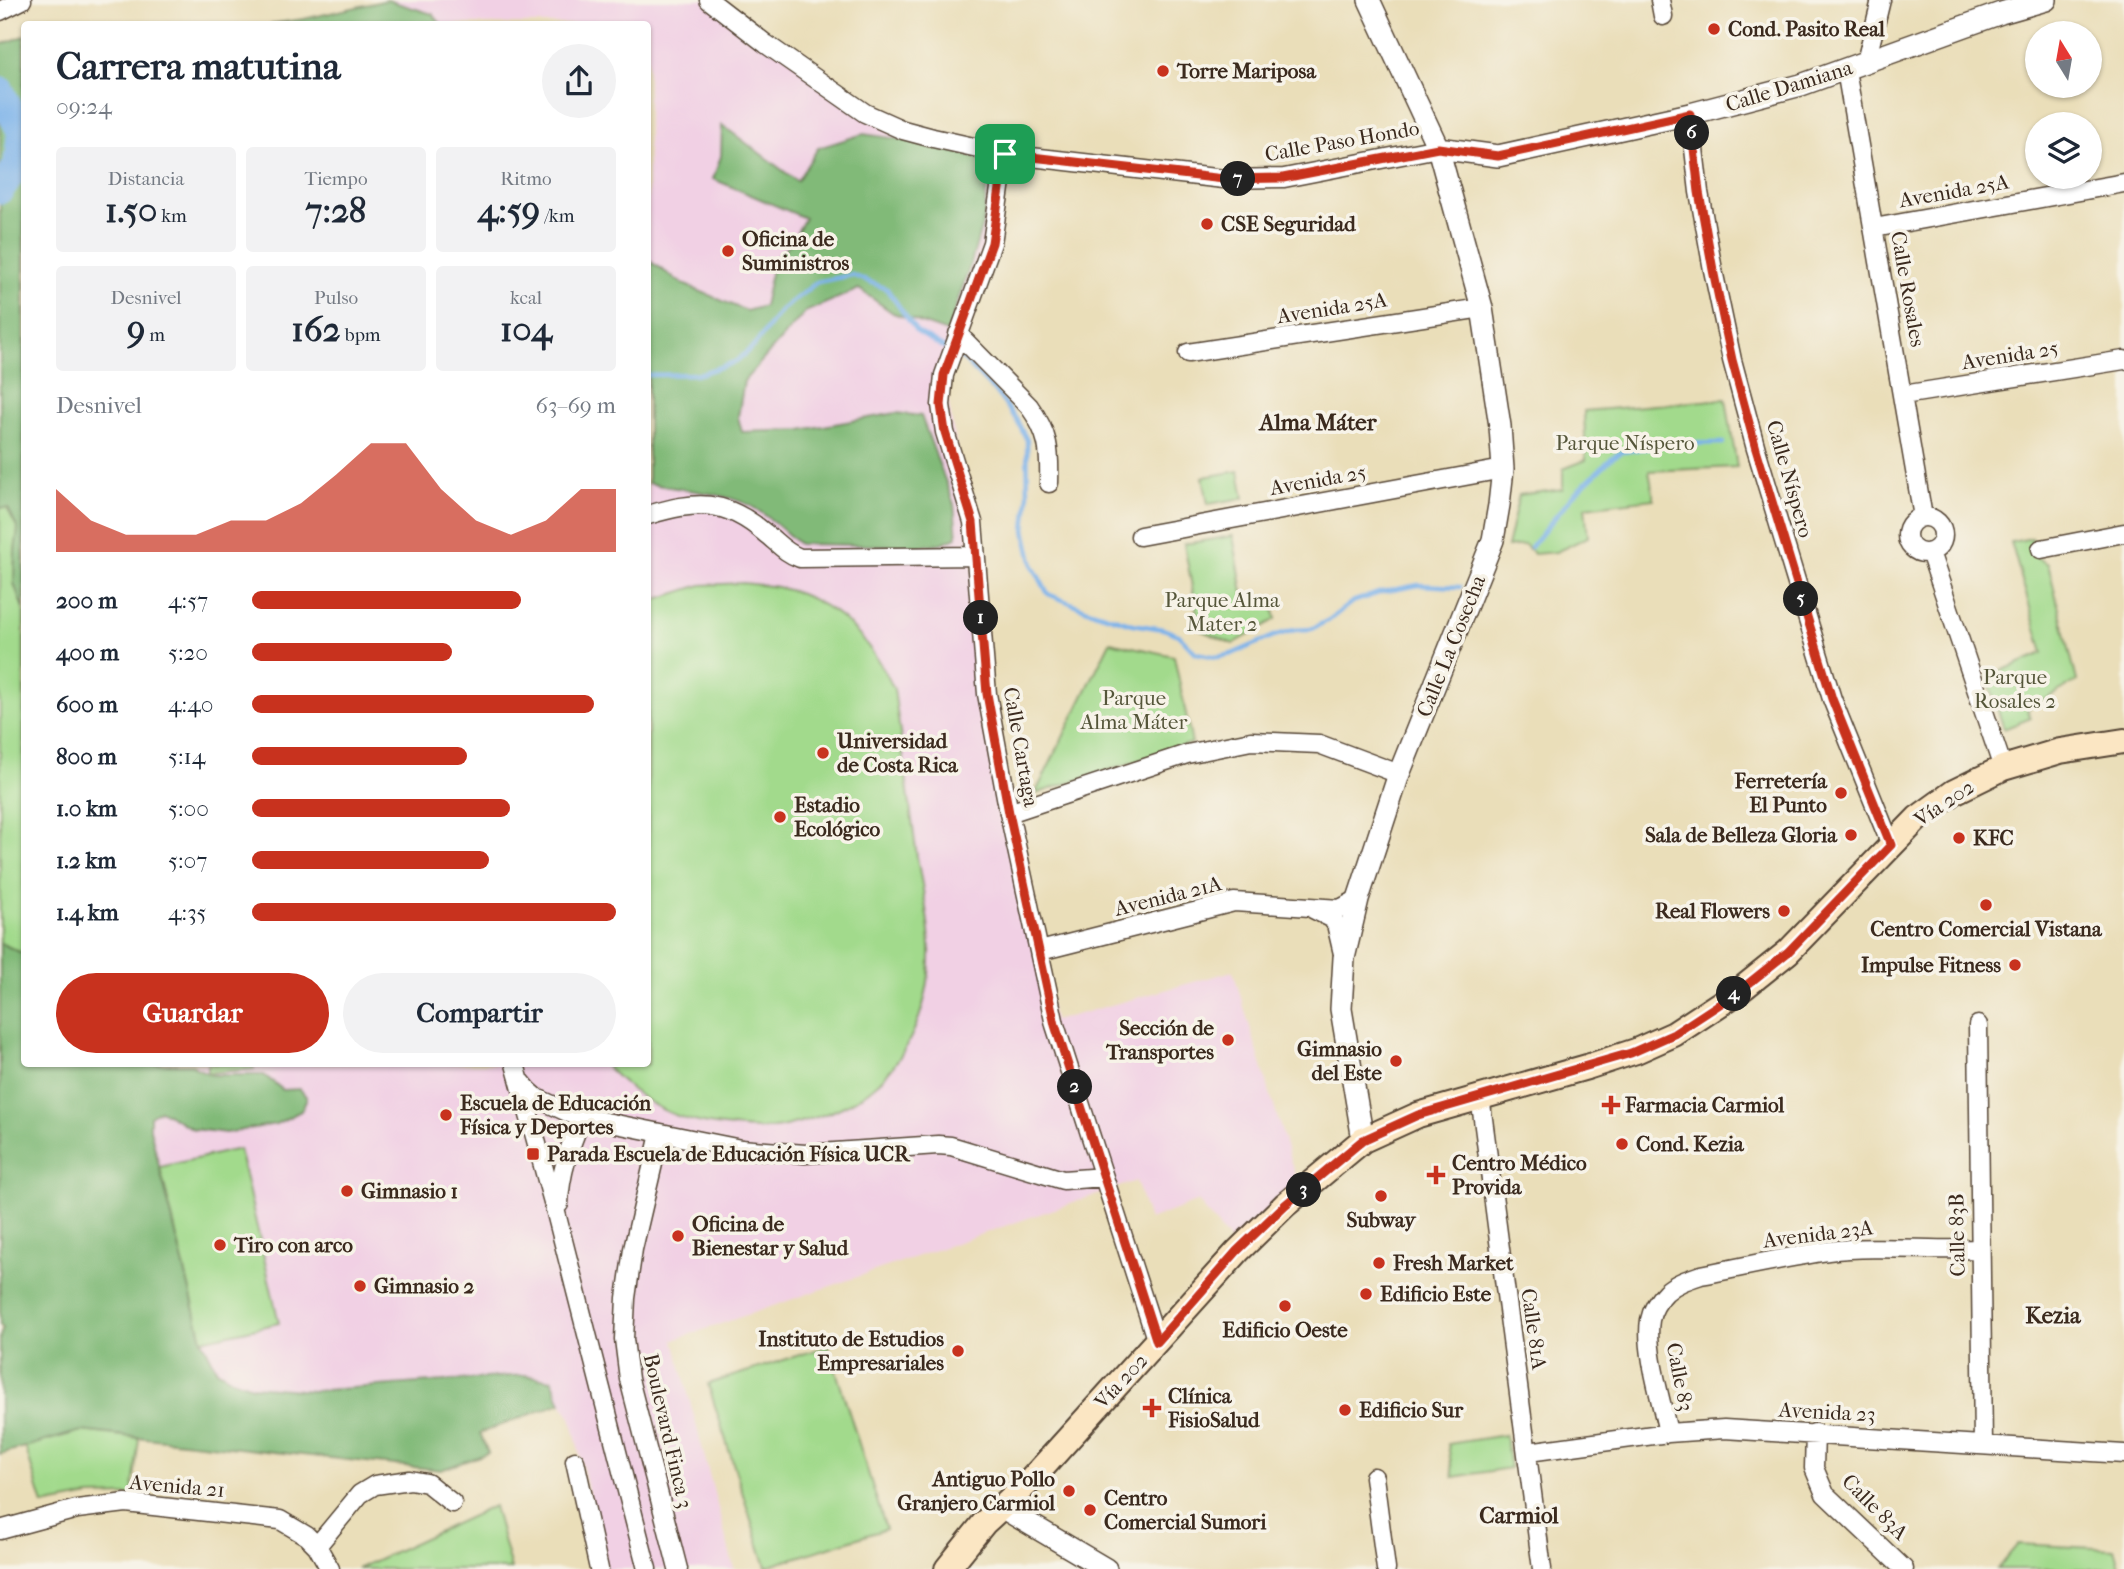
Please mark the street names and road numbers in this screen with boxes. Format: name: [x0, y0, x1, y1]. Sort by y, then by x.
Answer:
street label: Calle Damiana: [1723, 55, 1856, 117]
street label: Calle Paso Hondo: [1263, 116, 1421, 166]
street label: Avenida 25A: [1896, 169, 2011, 213]
street label: Calle Rosales: [1886, 229, 1930, 349]
street label: Avenida 25A: [1274, 287, 1389, 329]
street label: Avenida 25: [1959, 336, 2060, 375]
street label: Calle Níspero: [1762, 418, 1818, 540]
street label: Avenida 25: [1267, 460, 1368, 500]
street label: Calle La Cosecha: [1412, 571, 1490, 720]
street label: Calle Cartaga: [999, 685, 1043, 809]
street label: Vía 202: [1909, 774, 1979, 832]
street label: Avenida 21A: [1111, 871, 1224, 921]
street label: Calle 83B: [1944, 1193, 1970, 1277]
street label: Avenida 23A: [1761, 1215, 1875, 1253]
street label: Calle 81A: [1516, 1287, 1552, 1372]
street label: Calle 83: [1662, 1341, 1698, 1413]
street label: Vía 202: [1089, 1348, 1153, 1414]
street label: Boulevard Finca 3: [639, 1351, 697, 1511]
street label: Avenida 23: [1777, 1397, 1876, 1427]
street label: Calle 83A: [1837, 1469, 1913, 1545]
street label: Avenida 21: [127, 1470, 226, 1502]

